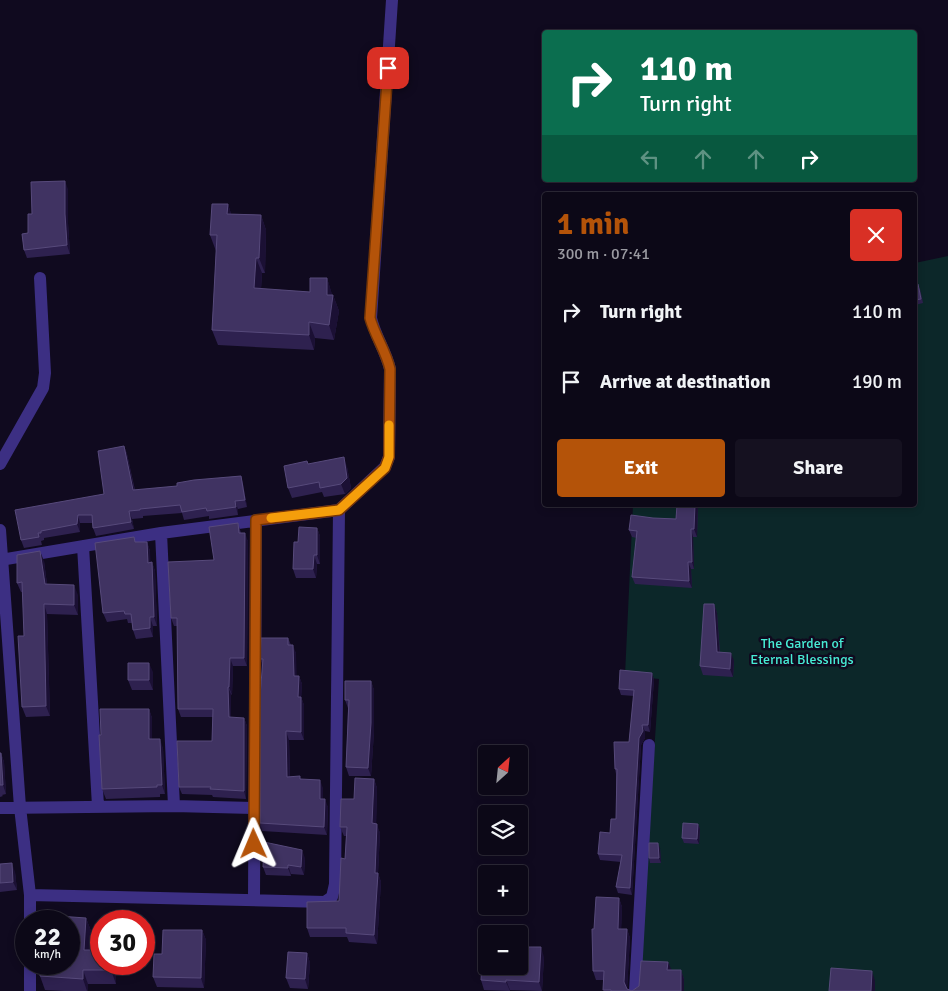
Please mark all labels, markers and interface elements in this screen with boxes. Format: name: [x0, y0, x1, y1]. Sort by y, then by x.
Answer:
pin: [367, 47, 409, 89]
text: 110 m: [640, 47, 733, 90]
icon: right: [557, 50, 622, 115]
icon: arrive: [374, 54, 402, 82]
text: Turn right: [640, 90, 732, 117]
icon: left: [636, 145, 664, 173]
icon: ahead: [689, 145, 717, 173]
icon: ahead: [742, 145, 770, 173]
icon: right: [795, 145, 823, 173]
text: 1 min: [557, 206, 629, 243]
button: close: [850, 209, 902, 261]
text: 300 m · 07:41: [557, 244, 650, 264]
icon: right: [557, 298, 585, 326]
text: Turn right: [600, 300, 682, 324]
text: 110 m: [852, 300, 902, 324]
icon: arrive: [557, 368, 585, 396]
text: Arrive at destination: [600, 370, 771, 394]
text: 190 m: [852, 370, 902, 394]
button: Exit: [557, 439, 725, 497]
button: Share: [735, 439, 902, 497]
park label: The Garden of Eternal Blessings: [750, 635, 854, 668]
north arrow: [478, 745, 528, 795]
map controls: [478, 745, 528, 975]
button: layers: [478, 805, 528, 855]
position arrow: [227, 817, 279, 869]
button: +: [478, 865, 528, 915]
speed limit sign: 30: [90, 910, 155, 975]
text: 22: [34, 921, 61, 952]
button: −: [478, 925, 528, 975]
text: km/h: [34, 947, 61, 962]

